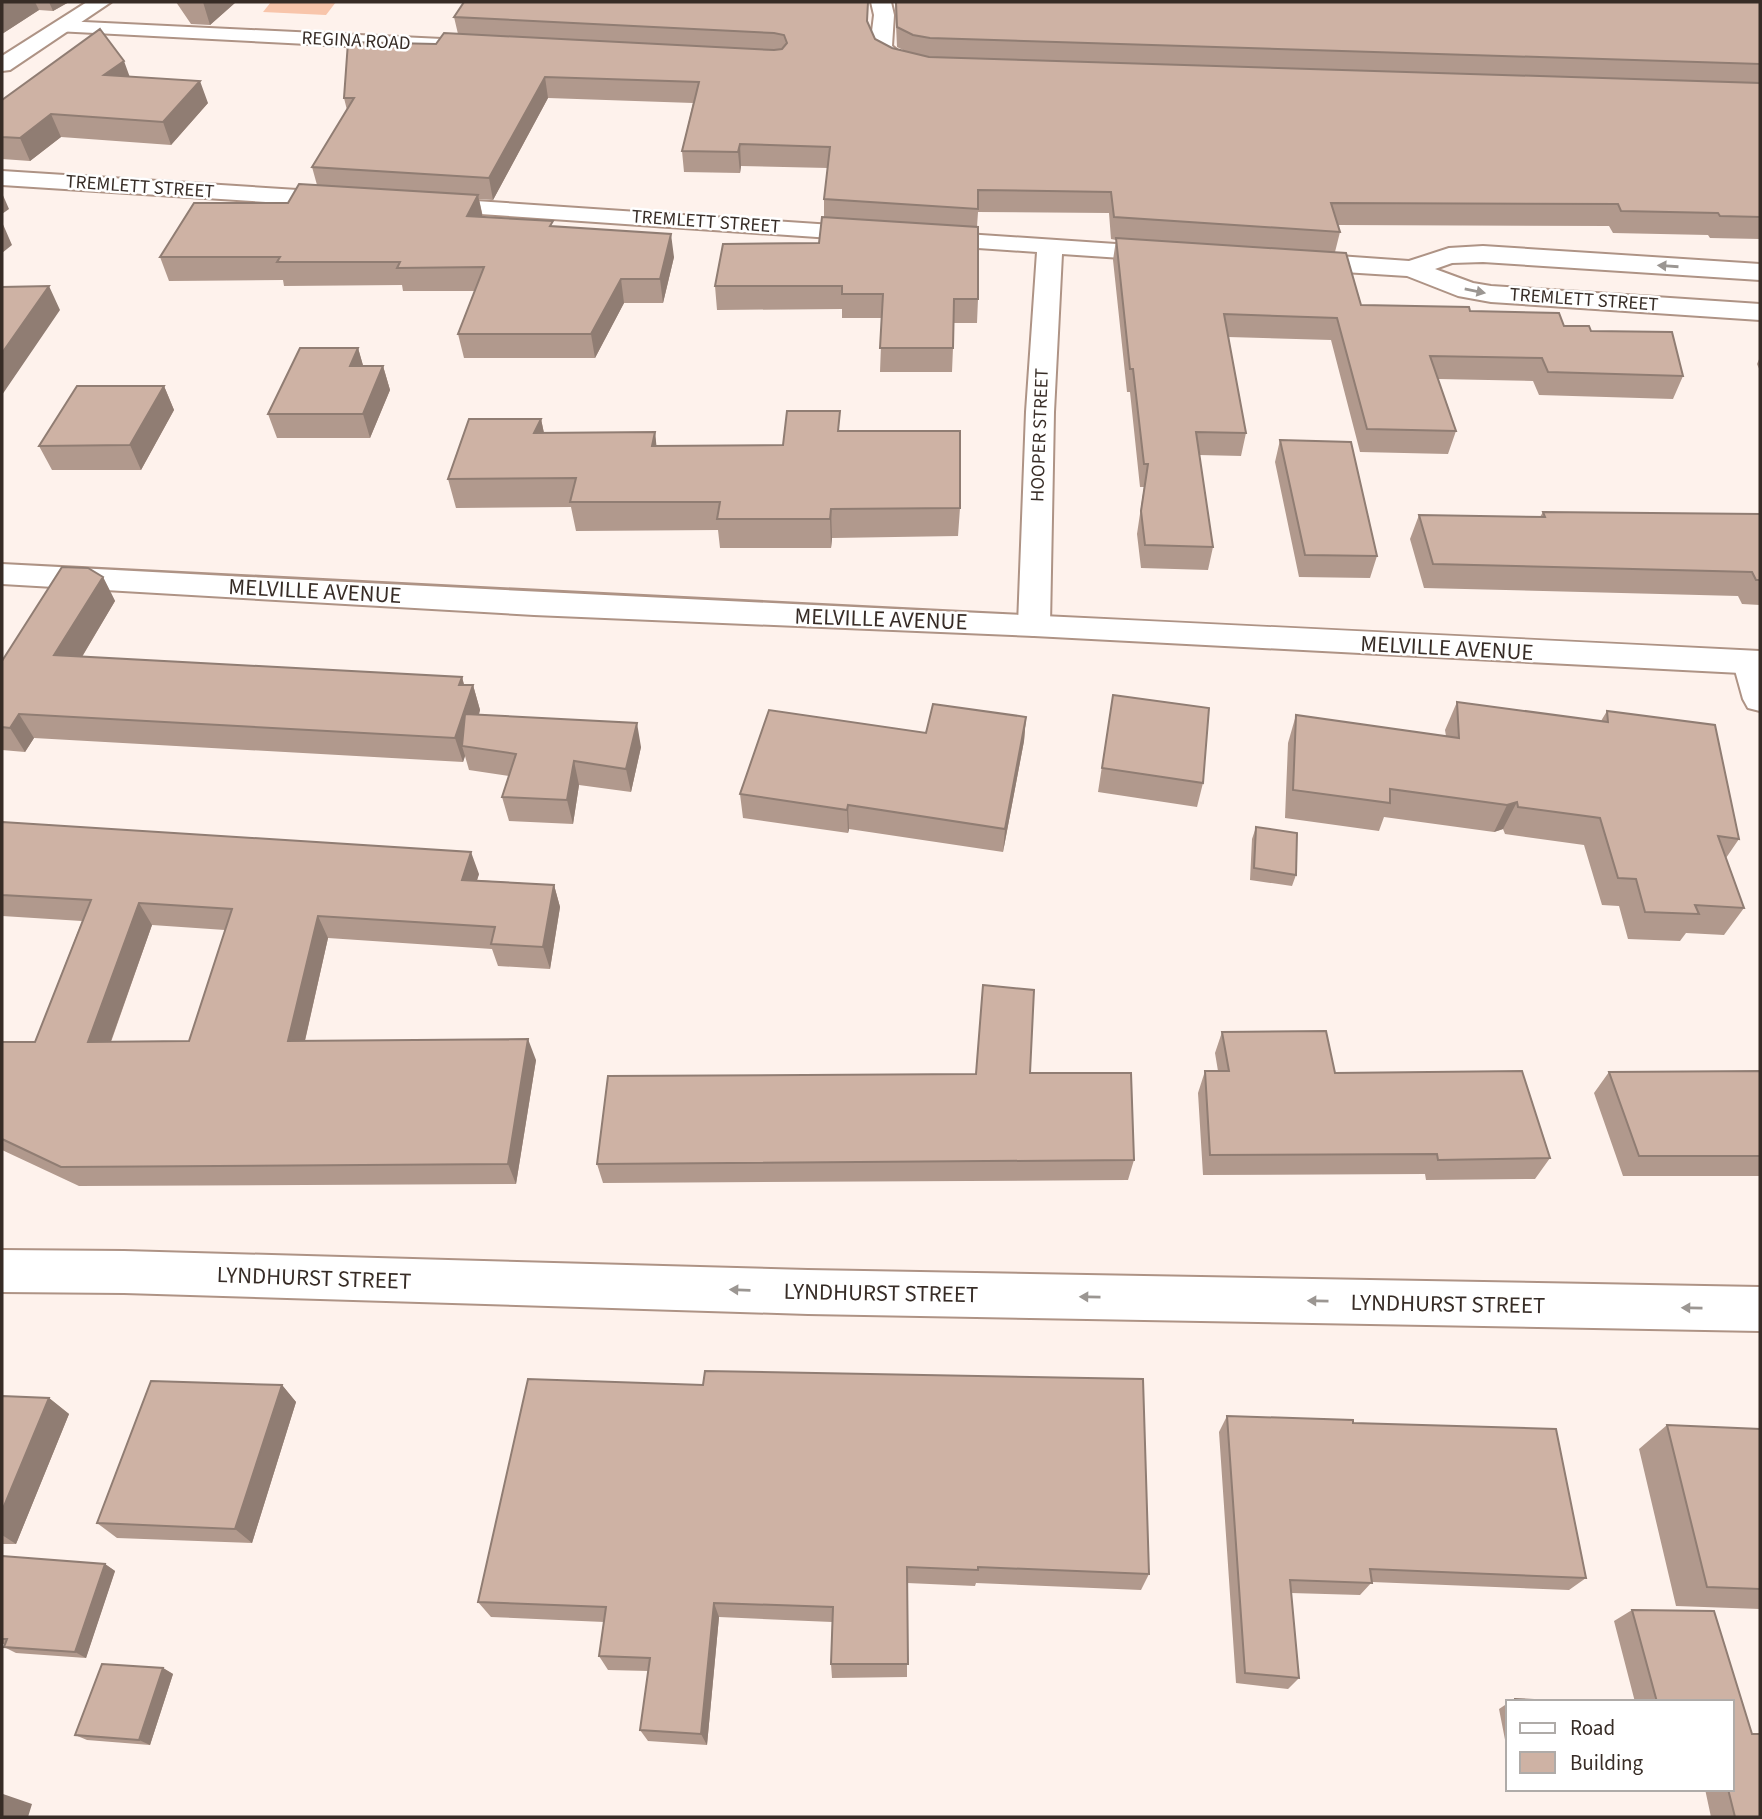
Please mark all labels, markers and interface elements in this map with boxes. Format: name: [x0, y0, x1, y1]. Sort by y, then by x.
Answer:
street label: REGINA ROAD: [301, 25, 411, 57]
street label: TREMLETT STREET: [65, 168, 215, 206]
street label: TREMLETT STREET: [631, 203, 781, 241]
one-way arrow: [1656, 260, 1678, 271]
street label: TREMLETT STREET: [1509, 281, 1659, 319]
one-way arrow: [1464, 286, 1486, 297]
street label: HOOPER STREET: [1024, 368, 1056, 502]
street label: MELVILLE AVENUE: [228, 570, 402, 612]
street label: MELVILLE AVENUE: [794, 599, 968, 639]
street label: MELVILLE AVENUE: [1360, 627, 1534, 669]
street label: LYNDHURST STREET: [216, 1258, 412, 1298]
street label: LYNDHURST STREET: [783, 1275, 979, 1311]
one-way arrow: [729, 1285, 751, 1296]
street label: LYNDHURST STREET: [1350, 1286, 1546, 1322]
one-way arrow: [1079, 1292, 1101, 1303]
one-way arrow: [1306, 1296, 1328, 1307]
one-way arrow: [1681, 1302, 1703, 1314]
legend: [1506, 1700, 1734, 1791]
text: Road: [1570, 1713, 1615, 1743]
text: Building: [1570, 1748, 1644, 1778]

